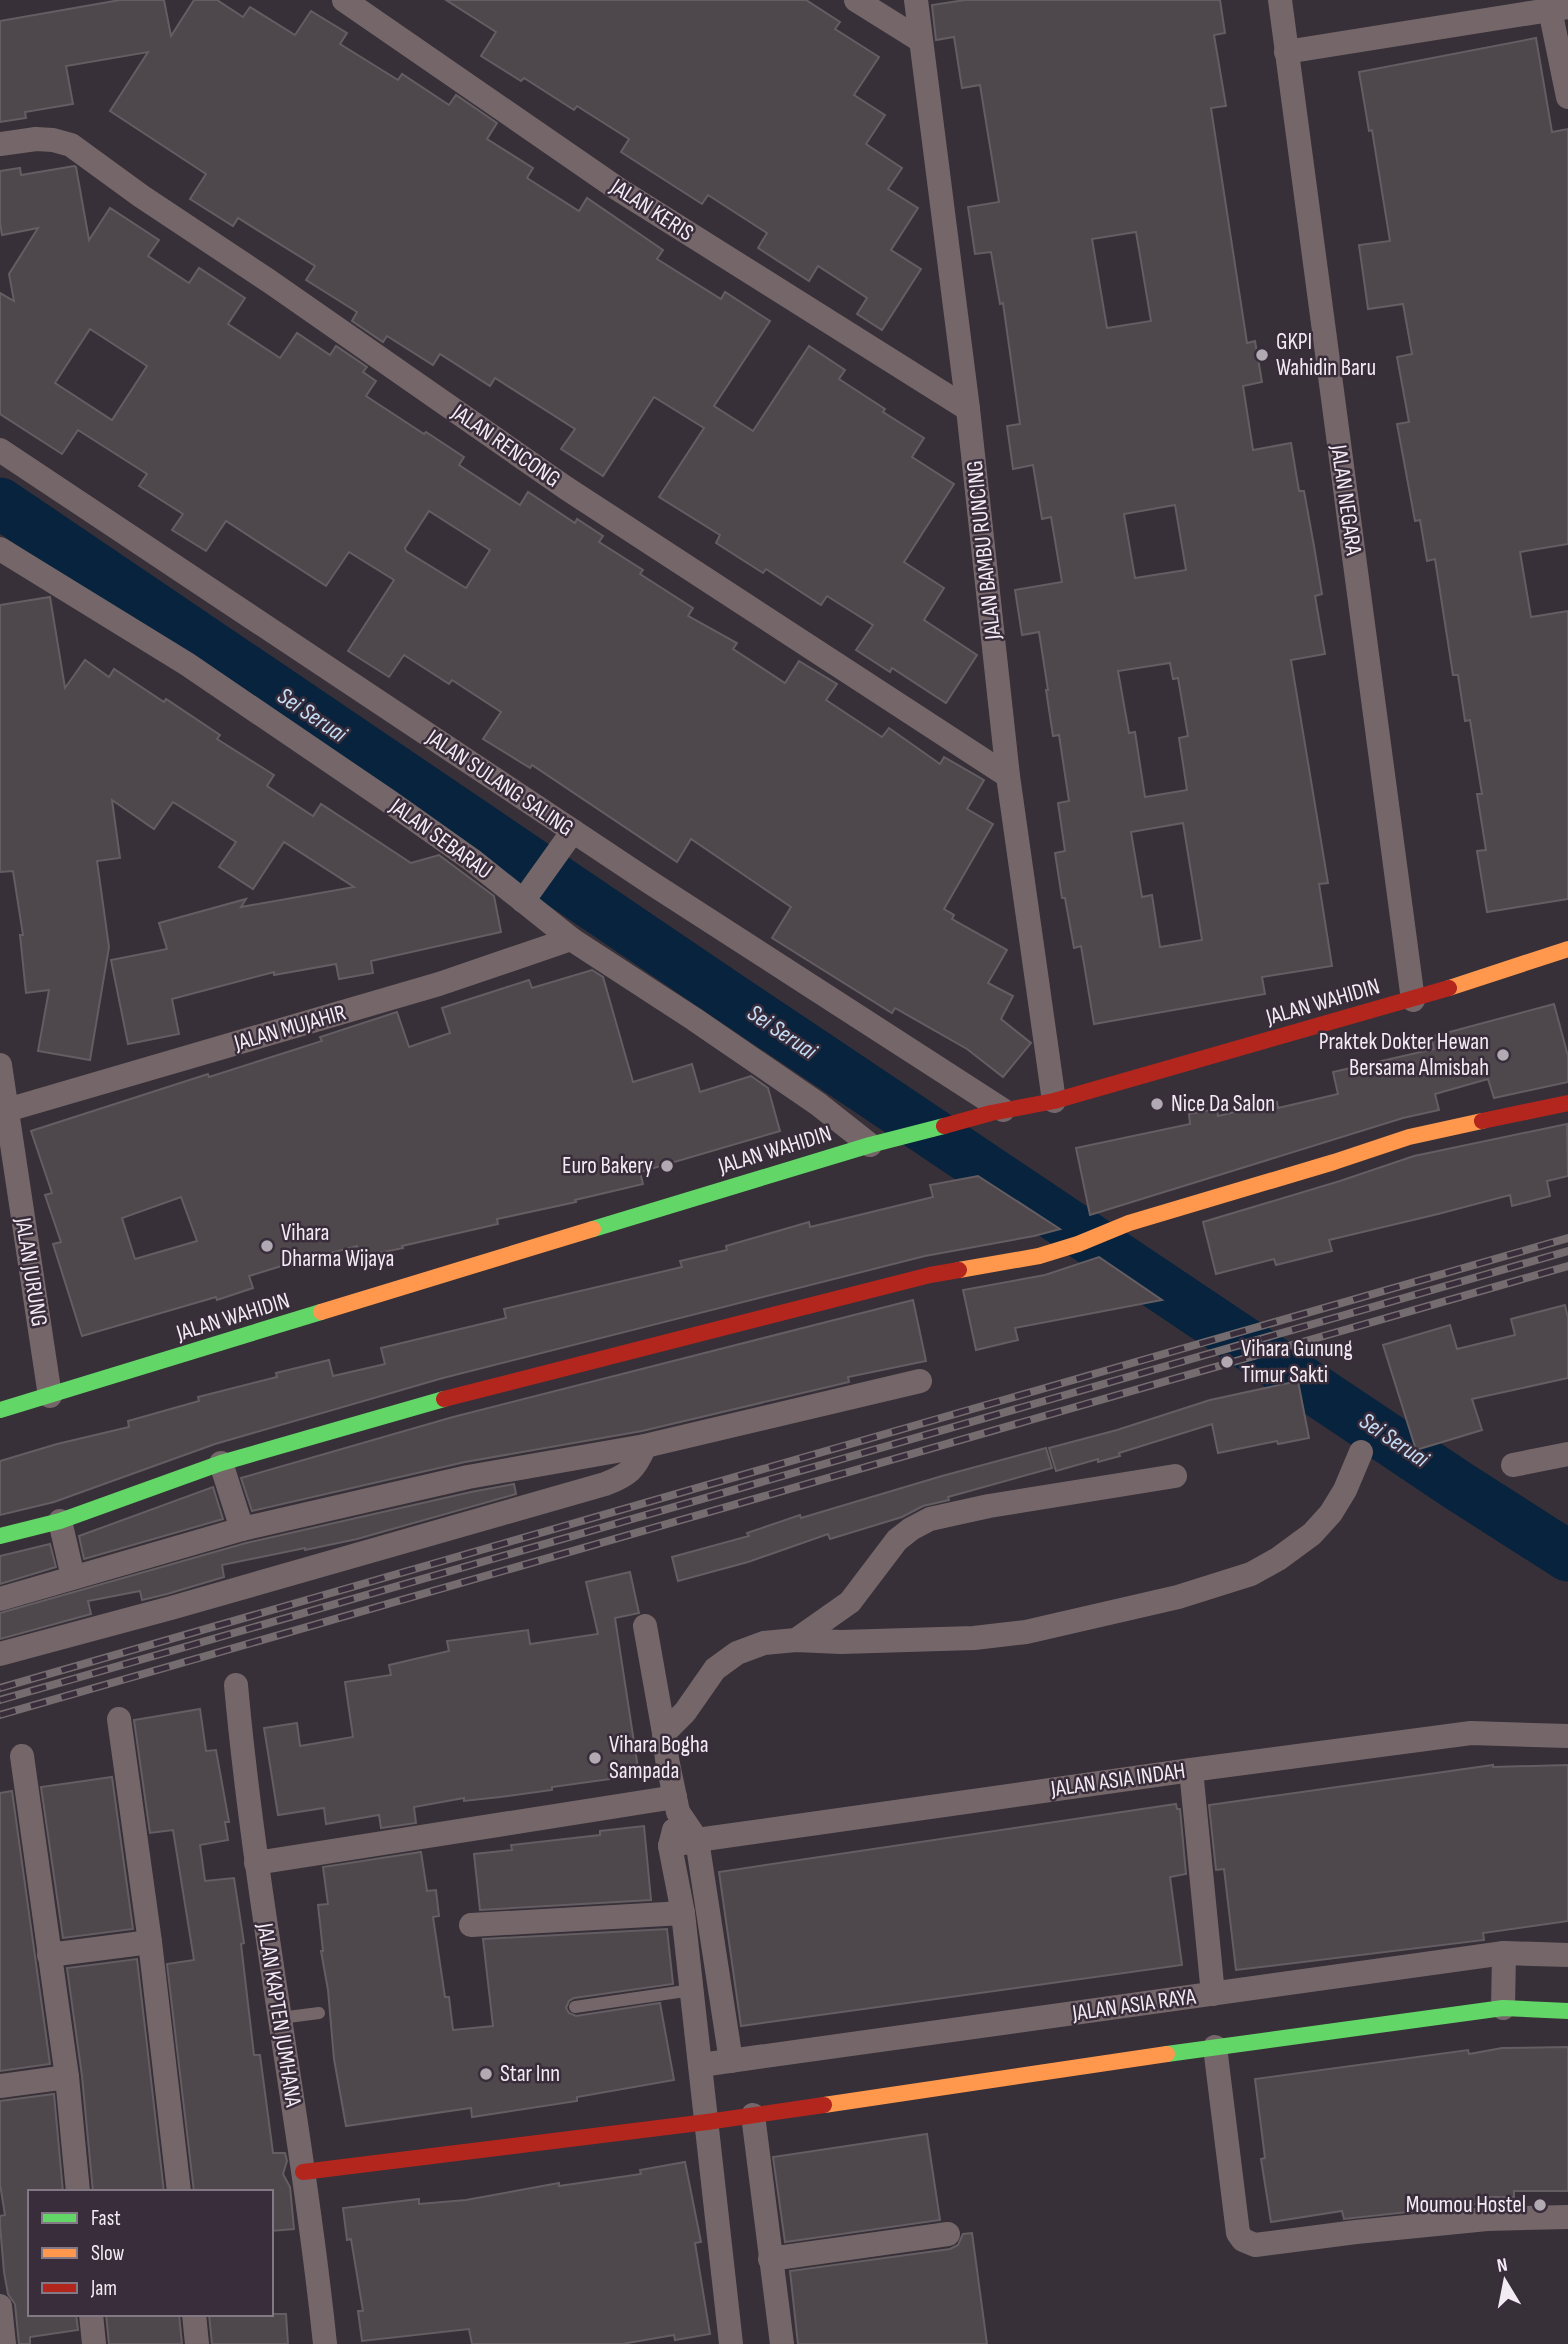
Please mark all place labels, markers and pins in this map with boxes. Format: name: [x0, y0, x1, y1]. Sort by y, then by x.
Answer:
place label: GKPI Wahidin Baru: [1276, 328, 1376, 382]
marker: GKPI Wahidin Baru: [1254, 347, 1270, 363]
place label: Praktek Dokter Hewan Bersama Almisbah: [1319, 1028, 1489, 1082]
marker: Praktek Dokter Hewan Bersama Almisbah: [1495, 1047, 1511, 1063]
place label: Nice Da Salon: [1171, 1090, 1275, 1118]
marker: Nice Da Salon: [1149, 1096, 1165, 1112]
place label: Euro Bakery: [562, 1152, 653, 1180]
marker: Euro Bakery: [659, 1158, 675, 1174]
place label: Vihara Dharma Wijaya: [281, 1219, 394, 1273]
marker: Vihara Dharma Wijaya: [259, 1238, 275, 1254]
place label: Vihara Gunung Timur Sakti: [1241, 1335, 1353, 1389]
marker: Vihara Gunung Timur Sakti: [1219, 1354, 1235, 1370]
place label: Vihara Bogha Sampada: [609, 1731, 709, 1785]
marker: Vihara Bogha Sampada: [587, 1750, 603, 1766]
place label: Star Inn: [500, 2060, 560, 2088]
marker: Star Inn: [478, 2066, 494, 2082]
place label: Moumou Hostel: [1406, 2191, 1526, 2219]
marker: Moumou Hostel: [1532, 2197, 1548, 2213]

